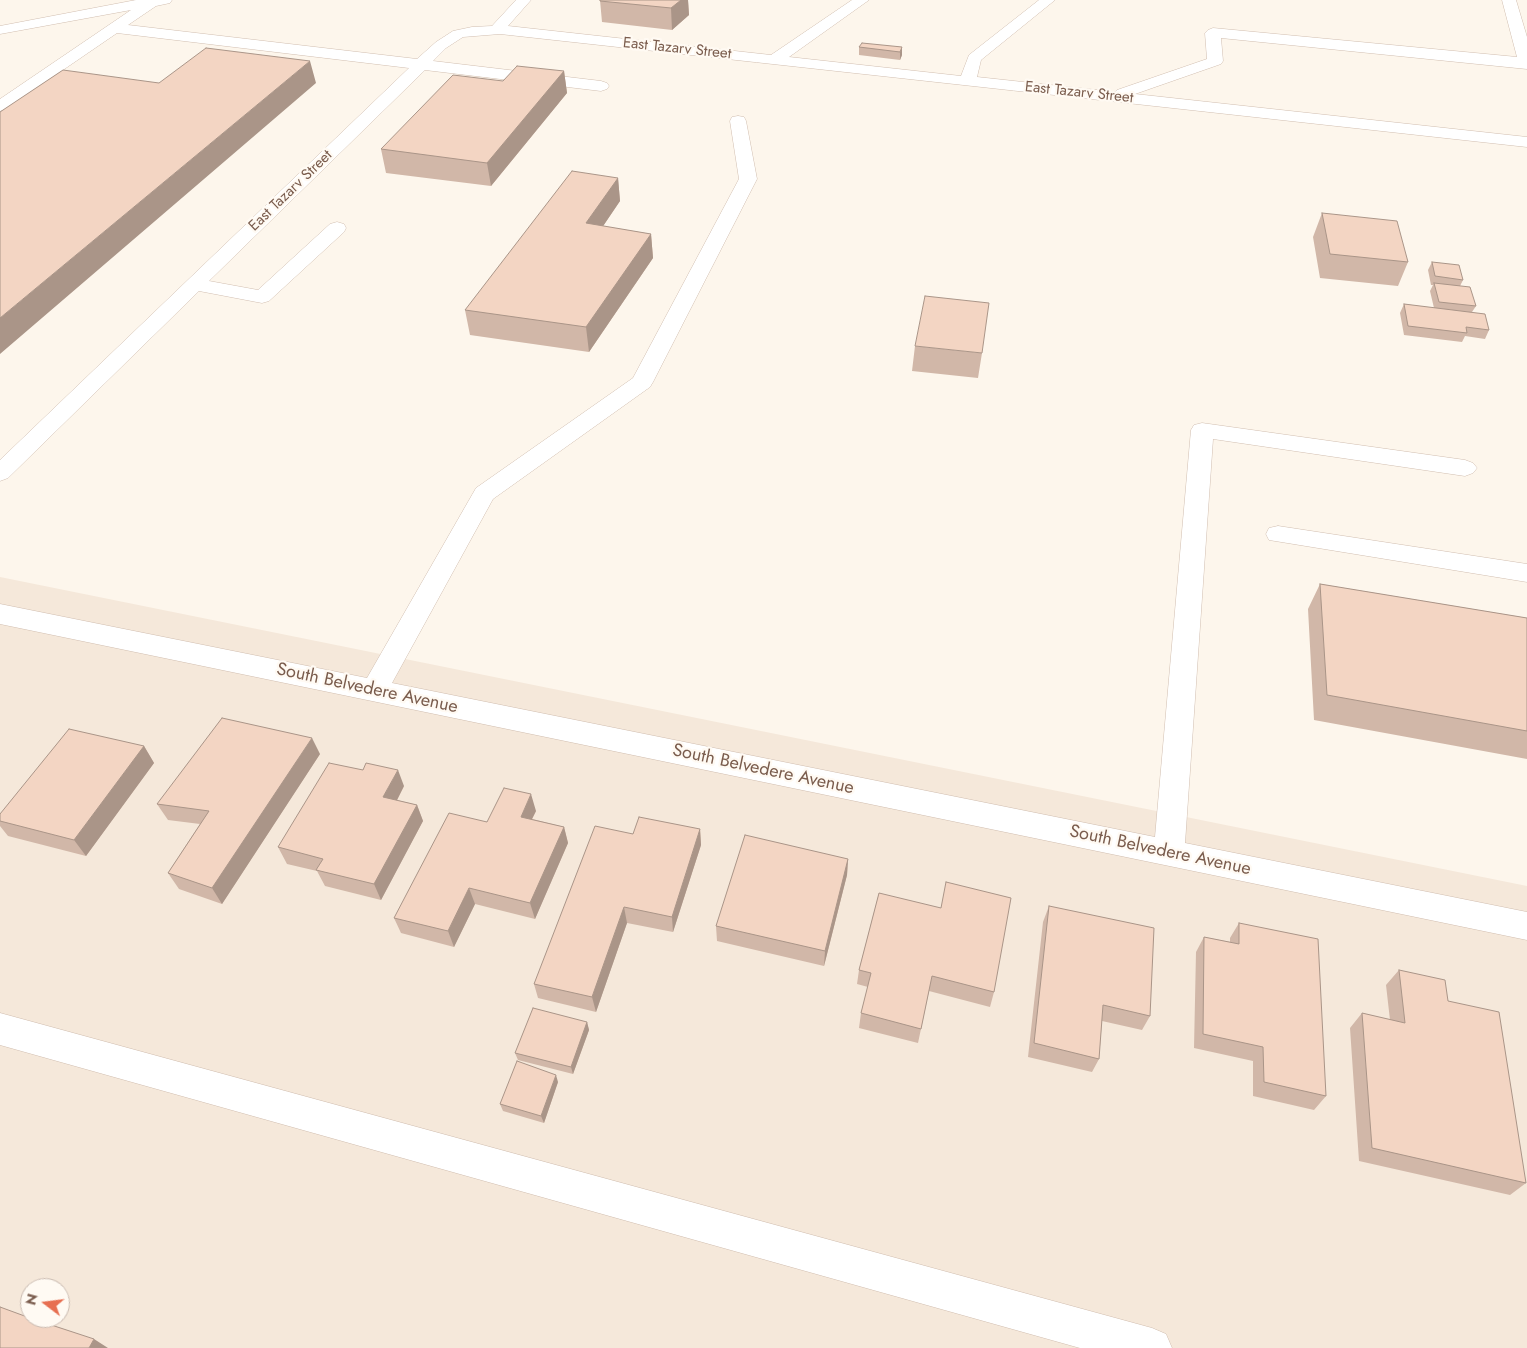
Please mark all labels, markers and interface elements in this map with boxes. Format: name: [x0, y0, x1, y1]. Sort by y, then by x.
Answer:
street label: East Tazarv Street: [622, 34, 732, 64]
street label: East Tazarv Street: [1024, 78, 1134, 108]
street label: East Tazarv Street: [246, 147, 336, 235]
street label: South Belvedere Avenue: [274, 659, 460, 719]
street label: South Belvedere Avenue: [670, 740, 856, 800]
street label: South Belvedere Avenue: [1067, 821, 1253, 881]
north arrow: [20, 1278, 70, 1328]
text: N: [20, 1291, 43, 1307]

